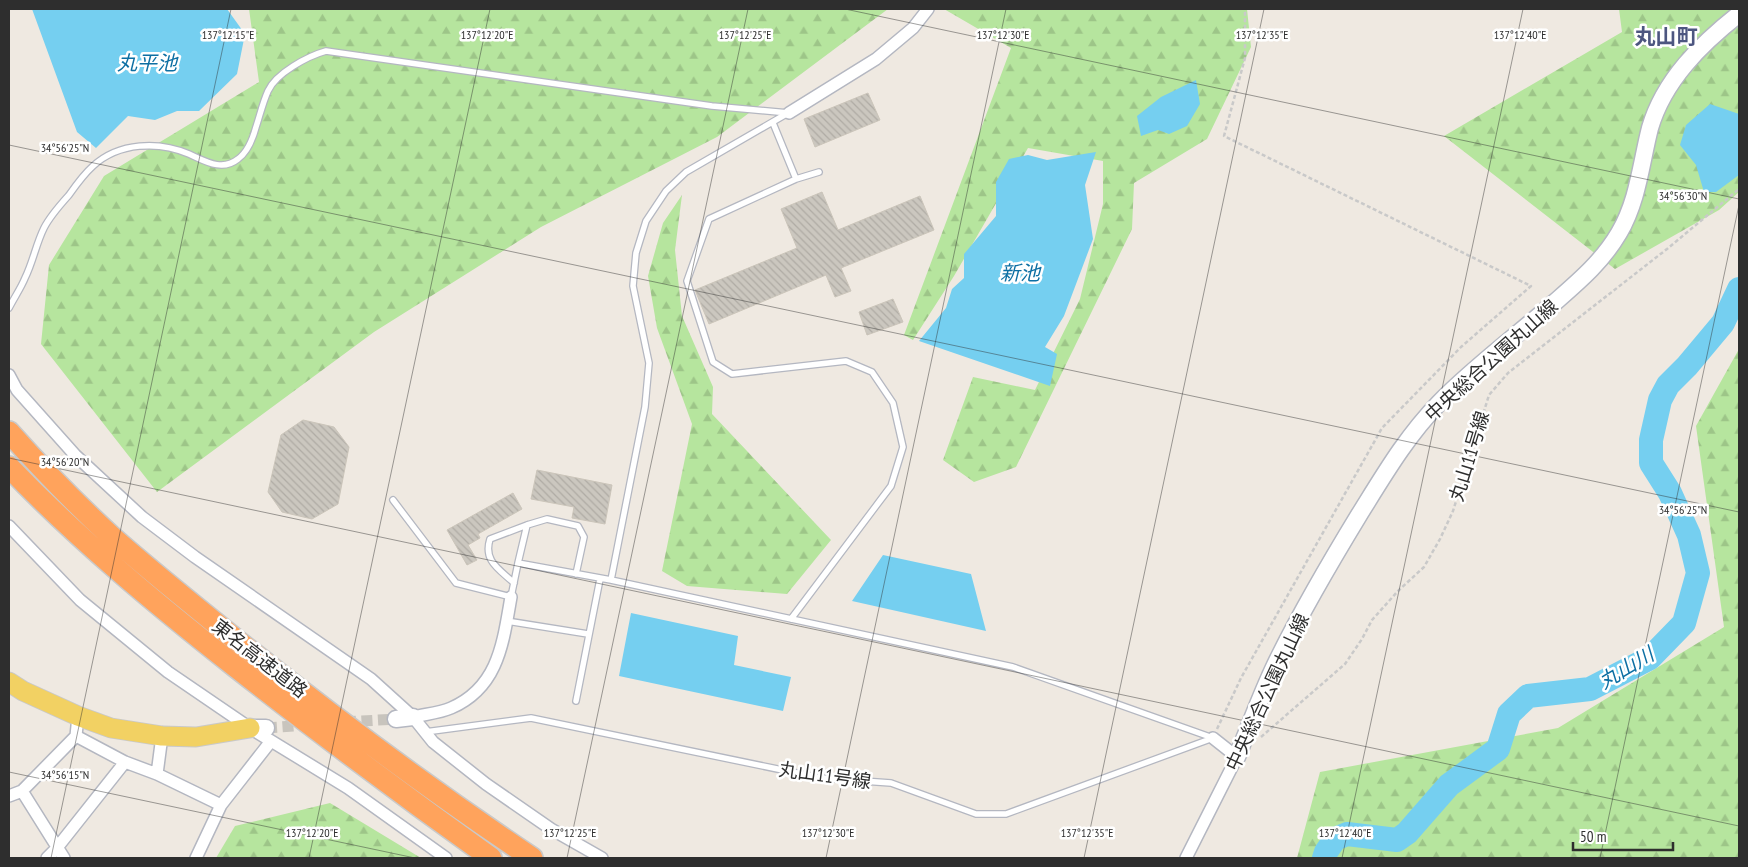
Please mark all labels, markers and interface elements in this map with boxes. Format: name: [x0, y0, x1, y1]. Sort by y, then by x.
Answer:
district label: 丸山町: [1635, 23, 1698, 50]
text: 137°12'15"E: [202, 27, 254, 42]
text: 137°12'20"E: [461, 27, 513, 42]
text: 137°12'25"E: [719, 27, 771, 42]
text: 137°12'30"E: [977, 27, 1029, 42]
text: 137°12'35"E: [1236, 27, 1288, 42]
text: 137°12'40"E: [1494, 27, 1546, 42]
water label: 丸平池: [117, 50, 179, 76]
text: 34°56'25"N: [41, 140, 89, 155]
text: 34°56'30"N: [1659, 188, 1707, 203]
water label: 新池: [1000, 260, 1042, 286]
street label: 中央総合公園丸山線: [1419, 294, 1563, 426]
street label: 丸山11号線: [1444, 408, 1494, 504]
text: 34°56'20"N: [41, 454, 89, 469]
text: 34°56'25"N: [1659, 502, 1707, 517]
street label: 中央総合公園丸山線: [1220, 609, 1314, 775]
street label: 東名高速道路: [208, 613, 312, 703]
water label: 丸山川: [1594, 640, 1660, 695]
street label: 丸山11号線: [777, 757, 873, 793]
text: 34°56'15"N: [41, 767, 89, 782]
scale bar: [1573, 820, 1673, 852]
text: 137°12'20"E: [286, 825, 338, 840]
text: 137°12'25"E: [544, 825, 596, 840]
text: 137°12'30"E: [802, 825, 854, 840]
text: 137°12'35"E: [1061, 825, 1113, 840]
text: 137°12'40"E: [1319, 825, 1371, 840]
text: 50 m: [1580, 827, 1606, 846]

